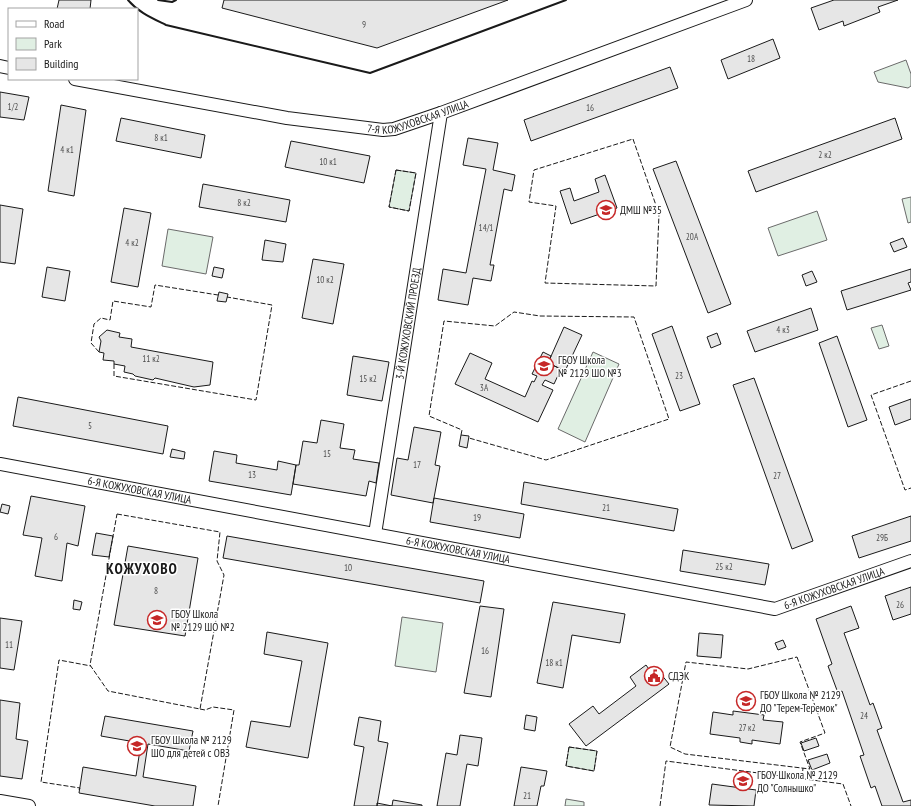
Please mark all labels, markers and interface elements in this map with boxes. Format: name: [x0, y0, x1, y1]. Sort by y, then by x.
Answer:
legend: [8, 8, 138, 80]
text: Road: [44, 16, 64, 31]
house number: 9: [362, 19, 366, 30]
text: Park: [44, 36, 62, 51]
house number: 18: [747, 53, 755, 64]
text: Building: [44, 56, 79, 71]
street label: 7-Я КОЖУХОВСКАЯ УЛИЦА: [366, 96, 471, 137]
house number: 1/2: [8, 101, 18, 112]
house number: 16: [586, 102, 594, 113]
house number: 8 к1: [154, 132, 168, 143]
house number: 4 к1: [60, 144, 74, 155]
house number: 2 к2: [818, 149, 832, 160]
house number: 10 к1: [319, 156, 337, 167]
house number: 8 к2: [237, 197, 251, 208]
school or university icon: ДМШ №35: [595, 199, 617, 221]
place label: ДМШ №35: [620, 203, 662, 217]
house number: 14/1: [479, 222, 493, 233]
house number: 20А: [686, 231, 699, 242]
house number: 4 к2: [125, 237, 139, 248]
street label: 3-Й КОЖУХОВСКИЙ ПРОЕЗД: [392, 267, 424, 380]
house number: 10 к2: [316, 274, 334, 285]
house number: 4 к3: [776, 324, 790, 335]
house number: 11 к2: [142, 353, 160, 364]
place label: ГБОУ Школа № 2129 ШО №3: [558, 353, 622, 380]
school or university icon: ГБОУ Школа № 2129 ШО №3: [533, 355, 555, 377]
house number: 23: [675, 370, 683, 381]
house number: 15 к2: [359, 373, 377, 384]
house number: 3А: [480, 382, 489, 393]
house number: 5: [88, 420, 92, 431]
house number: 15: [323, 448, 331, 459]
house number: 17: [413, 459, 421, 470]
house number: 13: [248, 469, 256, 480]
house number: 27: [773, 470, 781, 481]
street label: 6-Я КОЖУХОВСКАЯ УЛИЦА: [86, 474, 194, 507]
house number: 21: [602, 502, 610, 513]
house number: 19: [473, 512, 481, 523]
house number: 6: [54, 531, 58, 542]
house number: 29Б: [876, 532, 888, 543]
street label: 6-Я КОЖУХОВСКАЯ УЛИЦА: [405, 533, 512, 566]
district label: КОЖУХОВО: [106, 559, 178, 578]
house number: 25 к2: [715, 561, 733, 572]
house number: 10: [344, 562, 352, 573]
street label: 6-Я КОЖУХОВСКАЯ УЛИЦА: [782, 564, 887, 612]
house number: 8: [154, 585, 158, 596]
house number: 26: [896, 599, 904, 610]
place label: ГБОУ Школа № 2129 ШО №2: [171, 607, 235, 634]
school or university icon: ГБОУ Школа № 2129 ШО №2: [146, 609, 168, 631]
house number: 11: [5, 639, 13, 650]
house number: 16: [481, 645, 489, 656]
house number: 18 к1: [545, 657, 563, 668]
public building icon: СДЭК: [643, 665, 665, 687]
place label: СДЭК: [668, 669, 690, 683]
place label: ГБОУ Школа № 2129 ДО "Терем-Теремок": [760, 688, 841, 715]
school or university icon: ГБОУ Школа № 2129 ДО "Терем-Теремок": [735, 690, 757, 712]
house number: 24: [860, 710, 868, 721]
house number: 27 к2: [738, 722, 756, 733]
place label: ГБОУ Школа № 2129 ШО для детей с ОВЗ: [151, 733, 232, 760]
school or university icon: ГБОУ Школа № 2129 ШО для детей с ОВЗ: [126, 735, 148, 757]
place label: ГБОУ Школа № 2129 ДО "Солнышко": [757, 768, 838, 795]
school or university icon: ГБОУ Школа № 2129 ДО "Солнышко": [732, 770, 754, 792]
house number: 21: [523, 790, 531, 801]

